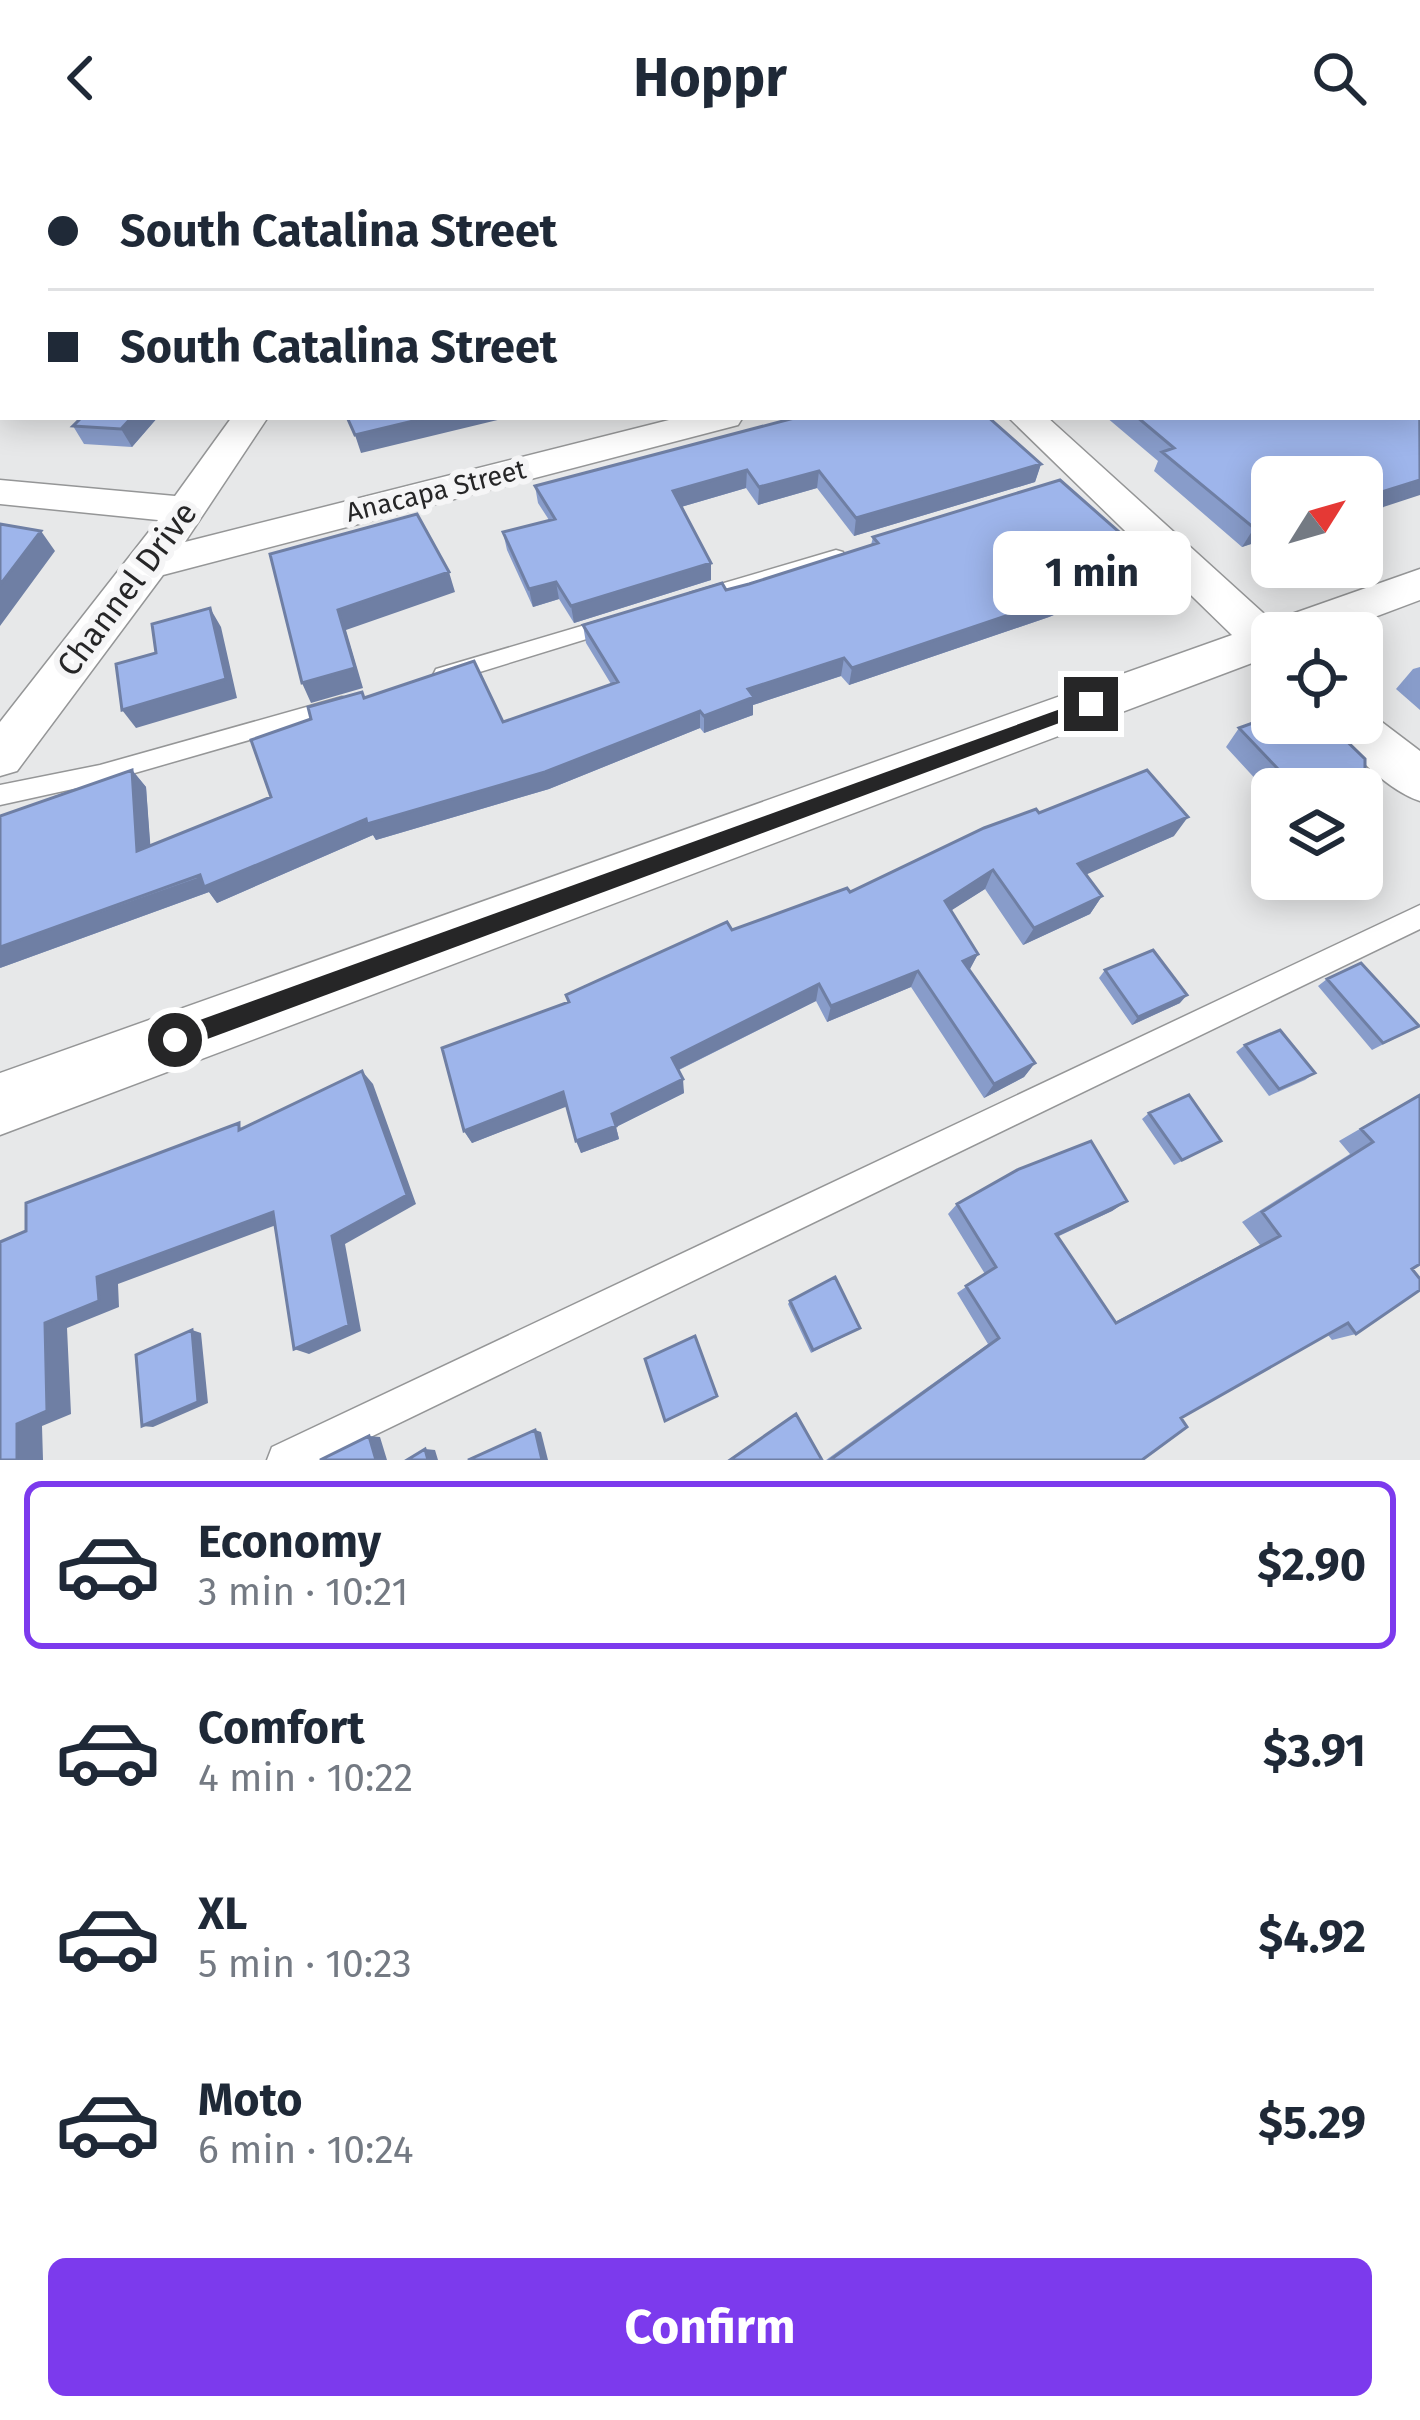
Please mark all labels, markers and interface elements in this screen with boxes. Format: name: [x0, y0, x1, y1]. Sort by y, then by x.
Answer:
icon: back: [48, 45, 114, 111]
icon: search: [1306, 45, 1372, 111]
text: Hoppr: [633, 46, 787, 110]
text: South Catalina Street: [120, 204, 557, 258]
text: South Catalina Street: [120, 320, 557, 374]
street label: Anacapa Street: [343, 453, 529, 529]
north arrow: [1251, 456, 1383, 588]
map controls: [1251, 456, 1383, 900]
street label: Channel Drive: [48, 494, 206, 684]
callout: 1 min: [992, 530, 1190, 614]
text: 1 min: [1045, 550, 1139, 596]
button: locate: [1251, 612, 1383, 744]
route end: [1064, 677, 1118, 731]
button: layers: [1251, 768, 1383, 900]
route start: [148, 1013, 202, 1067]
icon: car: [54, 1511, 162, 1619]
text: Economy: [198, 1515, 381, 1569]
text: $2.90: [1257, 1538, 1366, 1592]
text: 3 min · 10:21: [198, 1569, 408, 1615]
icon: car: [54, 1697, 162, 1805]
text: Comfort: [198, 1701, 365, 1755]
text: $3.91: [1263, 1724, 1366, 1778]
text: 4 min · 10:22: [198, 1755, 413, 1801]
icon: car: [54, 1883, 162, 1991]
text: XL: [198, 1887, 247, 1941]
text: $4.92: [1259, 1910, 1366, 1964]
text: 5 min · 10:23: [198, 1941, 412, 1987]
icon: car: [54, 2069, 162, 2177]
text: Moto: [198, 2073, 303, 2127]
text: $5.29: [1258, 2096, 1366, 2150]
text: 6 min · 10:24: [198, 2127, 413, 2173]
button: Confirm: [48, 2258, 1372, 2396]

